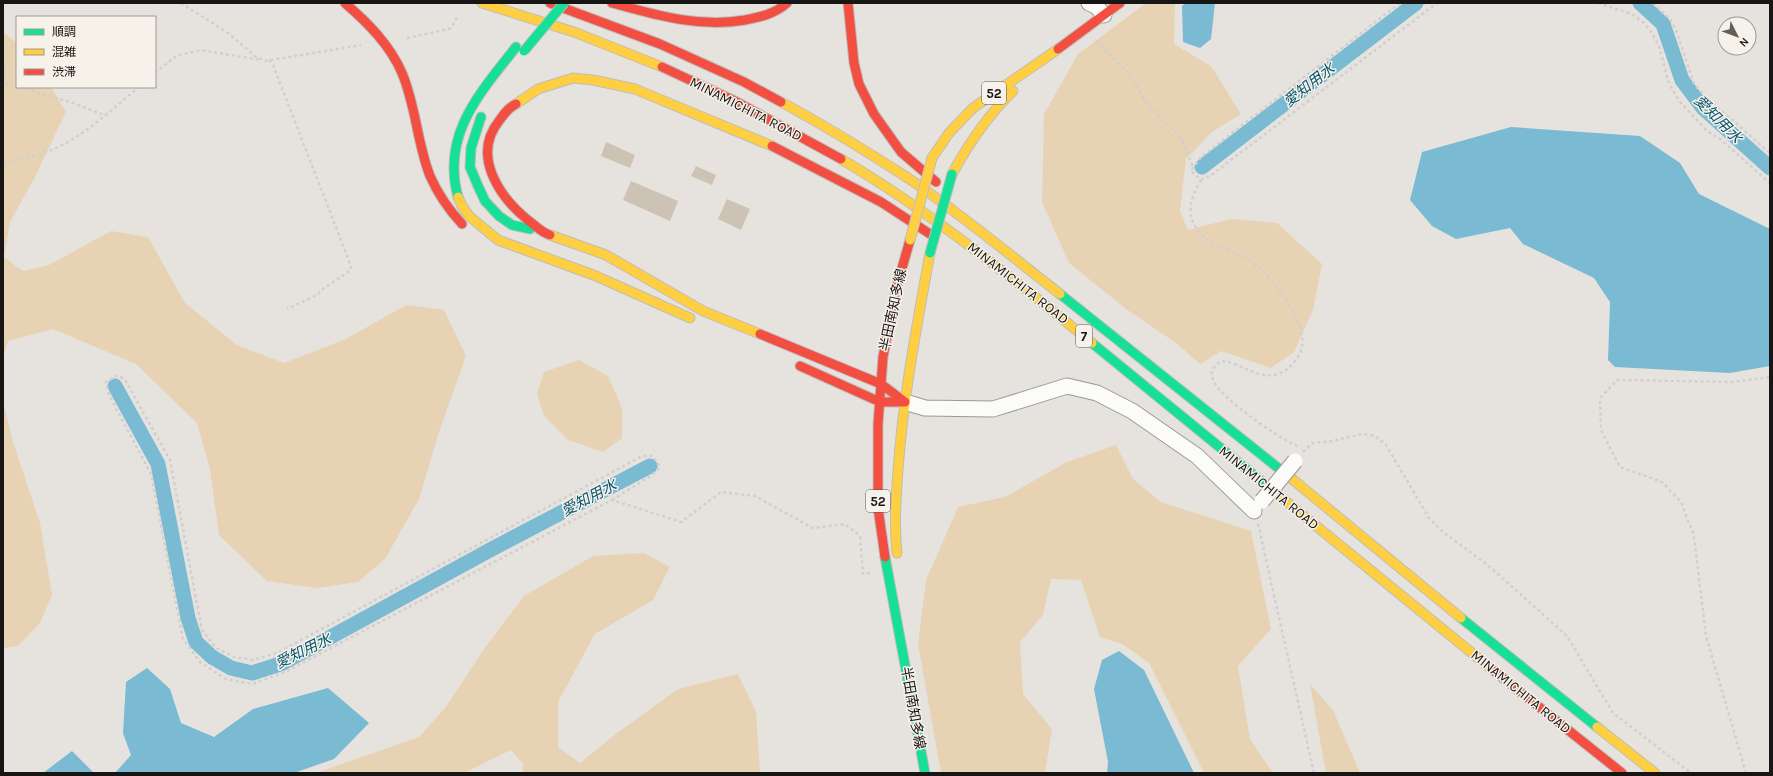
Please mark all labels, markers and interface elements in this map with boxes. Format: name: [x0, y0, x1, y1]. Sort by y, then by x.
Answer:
legend: [16, 16, 156, 88]
north arrow: [1717, 16, 1757, 56]
text: 順調: [52, 25, 76, 39]
text: N: [1737, 35, 1752, 50]
text: 混雑: [52, 45, 76, 59]
water label: 愛知用水: [1280, 58, 1340, 111]
text: 渋滞: [52, 65, 76, 79]
street label: MINAMICHITA ROAD: [687, 73, 805, 145]
road number: 52: [982, 82, 1006, 104]
water label: 愛知用水: [1690, 91, 1747, 148]
street label: MINAMICHITA ROAD: [964, 238, 1072, 328]
street label: 半田南知多線: [876, 267, 910, 353]
road number: 7: [1076, 325, 1092, 347]
street label: MINAMICHITA ROAD: [1216, 442, 1322, 534]
water label: 愛知用水: [558, 475, 621, 520]
road number: 52: [866, 490, 890, 512]
water label: 愛知用水: [272, 629, 336, 672]
street label: MINAMICHITA ROAD: [1468, 646, 1574, 738]
street label: 半田南知多線: [897, 665, 929, 751]

